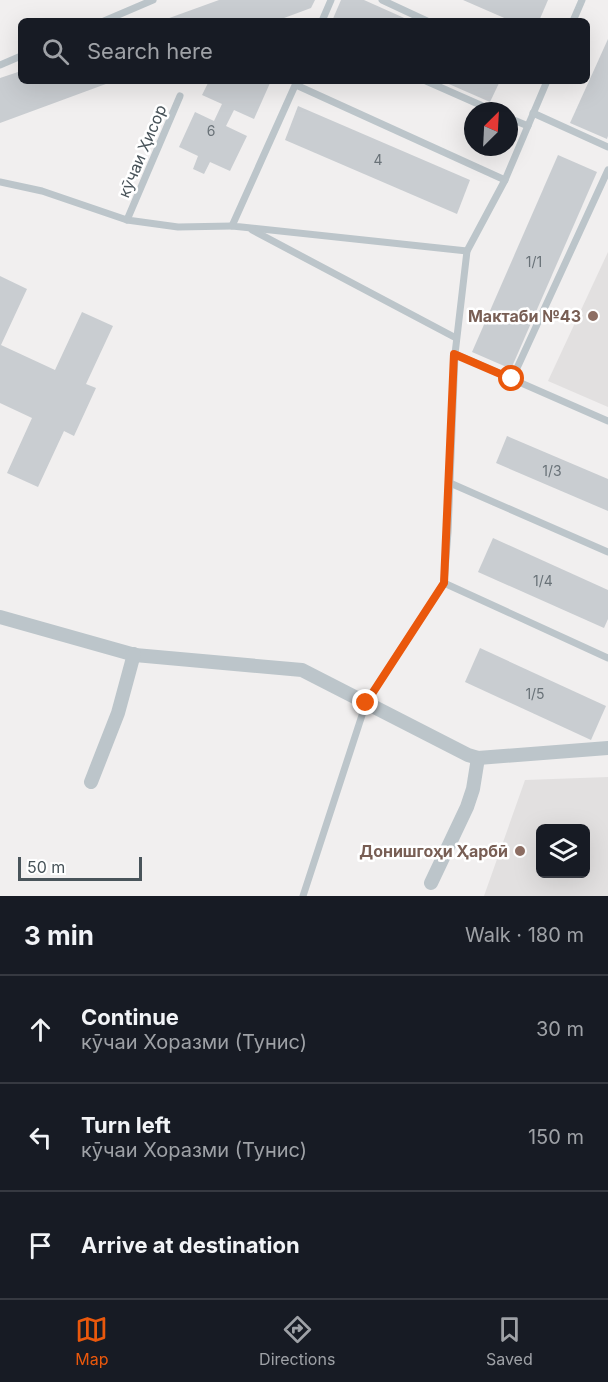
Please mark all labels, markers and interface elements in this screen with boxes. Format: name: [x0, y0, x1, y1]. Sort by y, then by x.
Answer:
search box: [18, 18, 590, 84]
icon: search: [39, 35, 72, 68]
text: Search here: [87, 38, 213, 64]
street label: кӯчаи Ҳисор: [113, 102, 171, 200]
north arrow: [464, 102, 518, 156]
house number: 6: [207, 122, 215, 139]
house number: 4: [373, 151, 383, 168]
house number: 1/1: [526, 253, 542, 270]
place label: Мактаби №43: [468, 306, 581, 326]
marker: Мактаби №43: [586, 309, 600, 323]
route start: [498, 365, 524, 391]
house number: 1/3: [542, 462, 562, 479]
house number: 1/4: [533, 572, 553, 589]
house number: 1/5: [525, 685, 545, 702]
route end: [352, 689, 378, 715]
map controls: [536, 824, 590, 878]
button: layers: [536, 824, 590, 878]
place label: Донишгоҳи Ҳарбӣ: [359, 841, 508, 861]
marker: Донишгоҳи Ҳарбӣ: [513, 844, 527, 858]
scale bar: [18, 854, 142, 882]
text: 50 m: [27, 857, 65, 877]
text: 3 min: [24, 920, 94, 951]
text: Walk · 180 m: [465, 923, 584, 947]
text: Continue: [81, 1004, 179, 1030]
icon: ahead: [24, 1013, 57, 1046]
text: 30 m: [536, 1017, 584, 1041]
text: кӯчаи Хоразми (Тунис): [81, 1030, 307, 1054]
text: Turn left: [81, 1112, 171, 1138]
icon: left: [24, 1121, 57, 1154]
text: 150 m: [528, 1125, 584, 1149]
text: кӯчаи Хоразми (Тунис): [81, 1138, 307, 1162]
icon: arrive: [24, 1229, 57, 1262]
text: Arrive at destination: [81, 1232, 300, 1258]
tab: Map: [75, 1313, 109, 1369]
tab: Directions: [259, 1313, 335, 1369]
tab: Saved: [486, 1313, 533, 1369]

